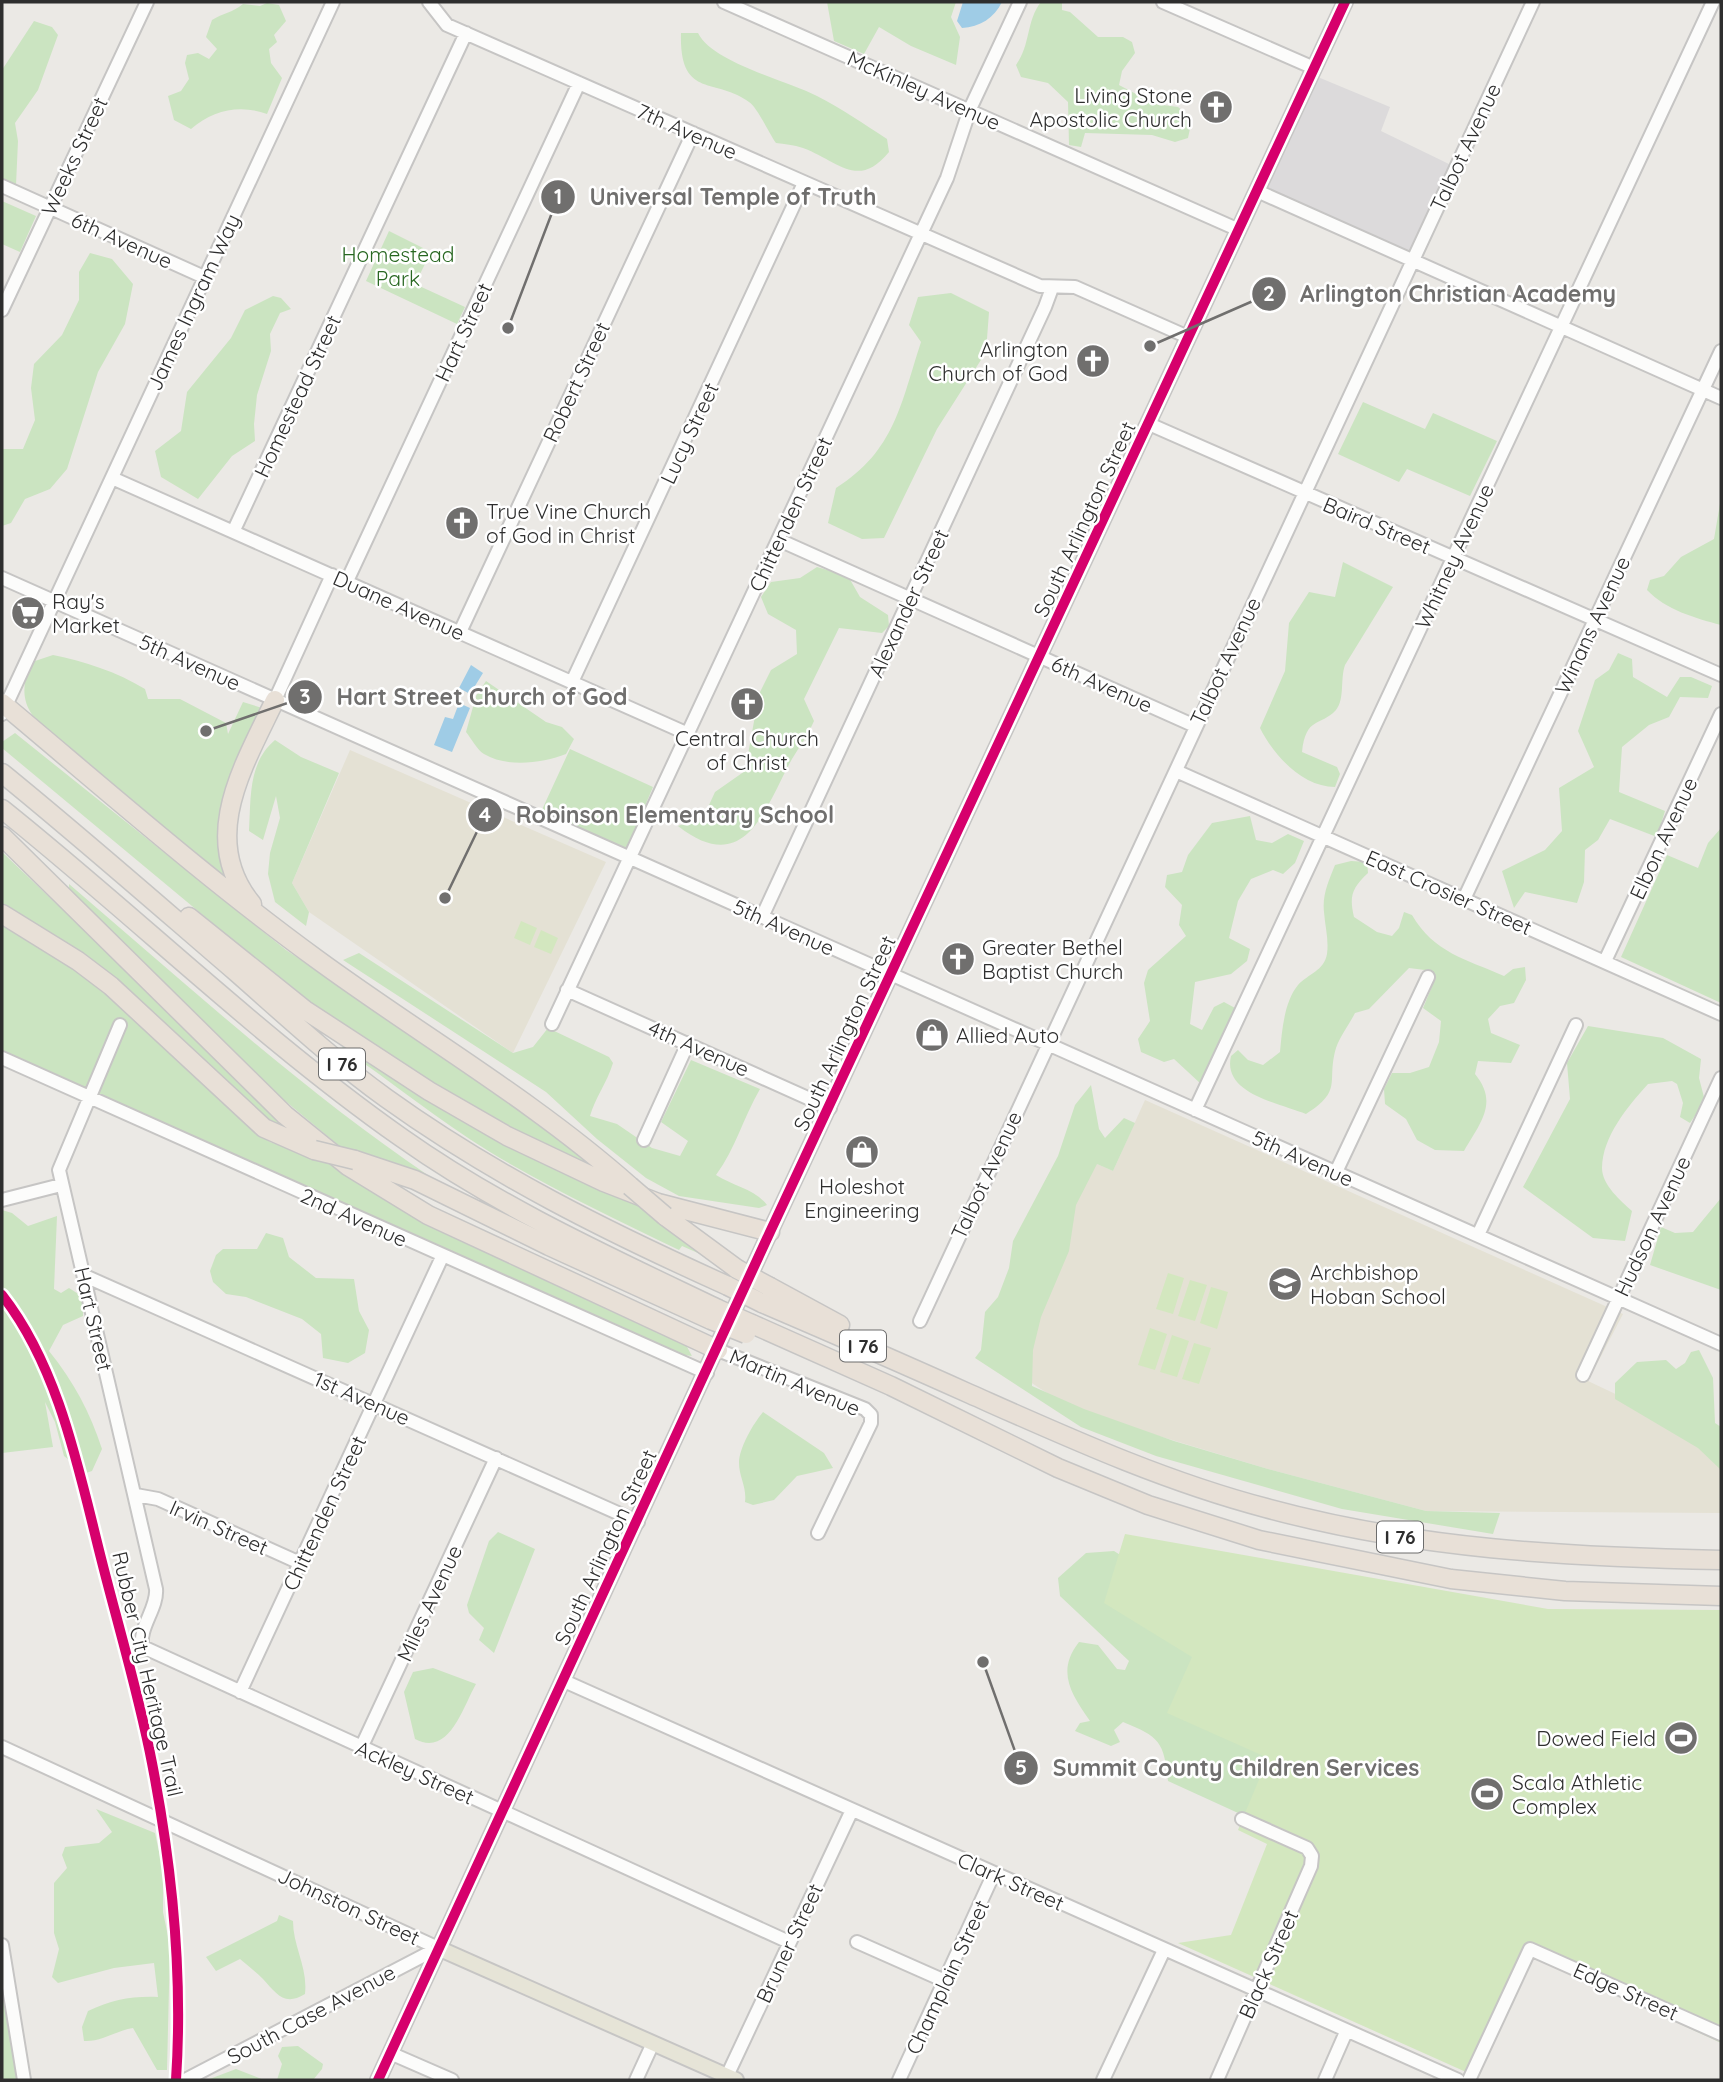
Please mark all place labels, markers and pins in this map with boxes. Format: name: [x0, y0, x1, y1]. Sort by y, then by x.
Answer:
place label: Living Stone Apostolic Church: [1030, 82, 1192, 132]
church icon: Living Stone Apostolic Church: [1197, 88, 1235, 126]
callout: Universal Temple of Truth: [540, 175, 890, 219]
callout: Arlington Christian Academy: [1251, 272, 1630, 316]
place label: Arlington Church of God: [928, 336, 1068, 386]
church icon: Arlington Church of God: [1074, 342, 1112, 380]
place label: True Vine Church of God in Christ: [486, 498, 651, 548]
church icon: True Vine Church of God in Christ: [443, 504, 481, 542]
place label: Ray's Market: [52, 588, 120, 638]
supermarket icon: Ray's Market: [9, 594, 47, 632]
callout: Hart Street Church of God: [287, 675, 641, 719]
church icon: Central Church of Christ: [728, 685, 766, 723]
place label: Central Church of Christ: [675, 725, 819, 775]
callout: Robinson Elementary School: [467, 793, 848, 837]
place label: Greater Bethel Baptist Church: [982, 934, 1123, 984]
church icon: Greater Bethel Baptist Church: [939, 940, 977, 978]
shop icon: Allied Auto: [913, 1016, 951, 1054]
place label: Allied Auto: [956, 1022, 1059, 1048]
shop icon: Holeshot Engineering: [843, 1133, 881, 1171]
place label: Holeshot Engineering: [804, 1173, 920, 1223]
place label: Archbishop Hoban School: [1310, 1259, 1446, 1309]
school or university icon: Archbishop Hoban School: [1266, 1265, 1304, 1303]
sports icon: Dowed Field: [1662, 1719, 1700, 1757]
place label: Dowed Field: [1536, 1725, 1656, 1751]
callout: Summit County Children Services: [1004, 1746, 1433, 1790]
place label: Scala Athletic Complex: [1512, 1769, 1642, 1819]
sports icon: Scala Athletic Complex: [1468, 1775, 1506, 1813]

